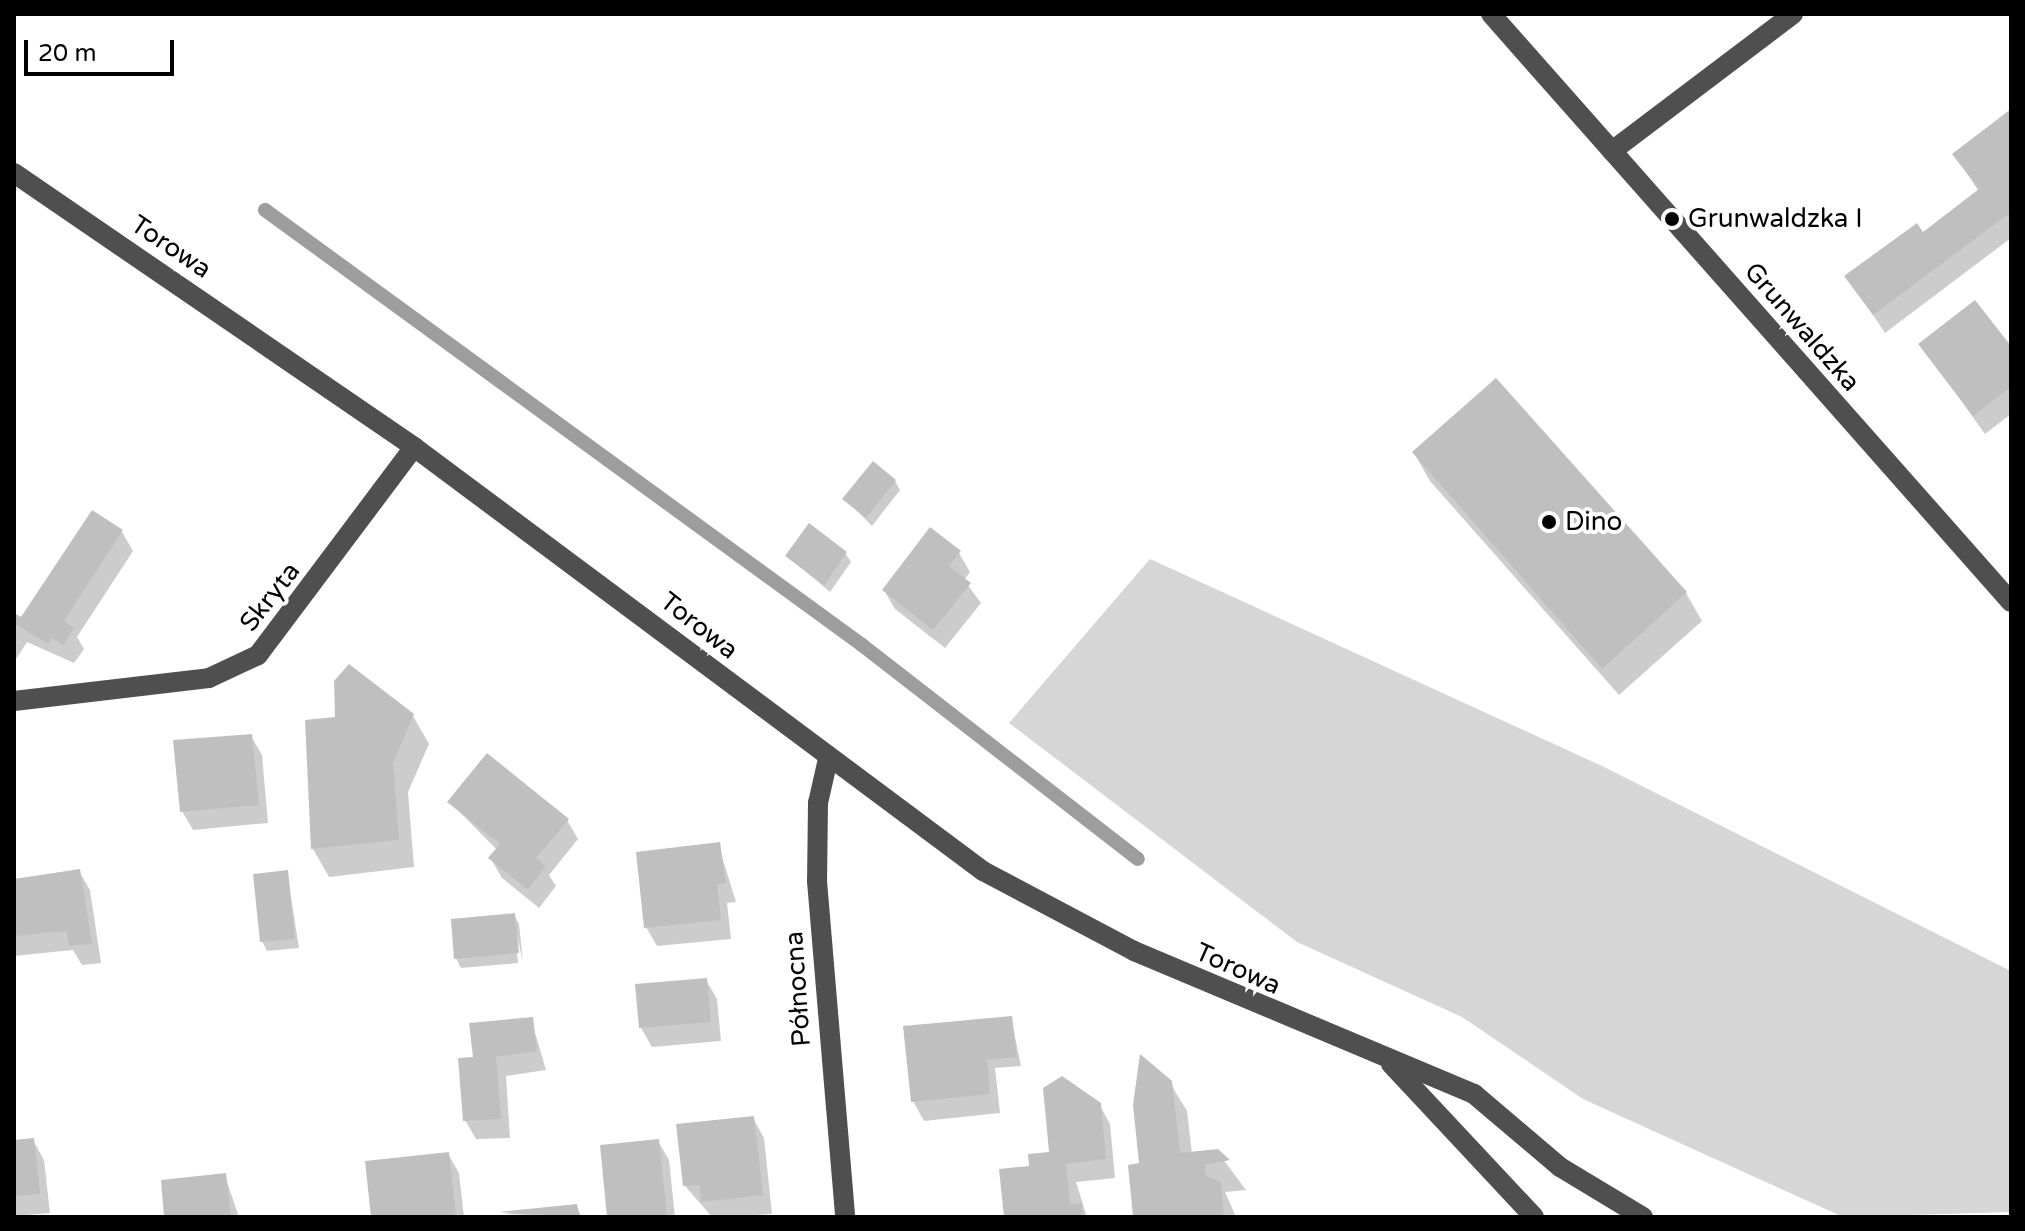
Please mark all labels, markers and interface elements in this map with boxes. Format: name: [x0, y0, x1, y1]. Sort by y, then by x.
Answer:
scale bar: [28, 24, 178, 74]
text: 20 m: [38, 39, 96, 68]
place label: Grunwaldzka I: [1688, 203, 1863, 235]
street label: Torowa: [125, 209, 217, 285]
marker: Grunwaldzka I: [1663, 210, 1681, 228]
street label: Grunwaldzka: [1738, 256, 1866, 398]
place label: Dino: [1565, 506, 1622, 538]
marker: Dino: [1540, 513, 1558, 531]
street label: Skryta: [233, 556, 307, 638]
street label: Torowa: [654, 586, 744, 666]
street label: Północna: [778, 930, 818, 1048]
street label: Torowa: [1190, 936, 1286, 1002]

